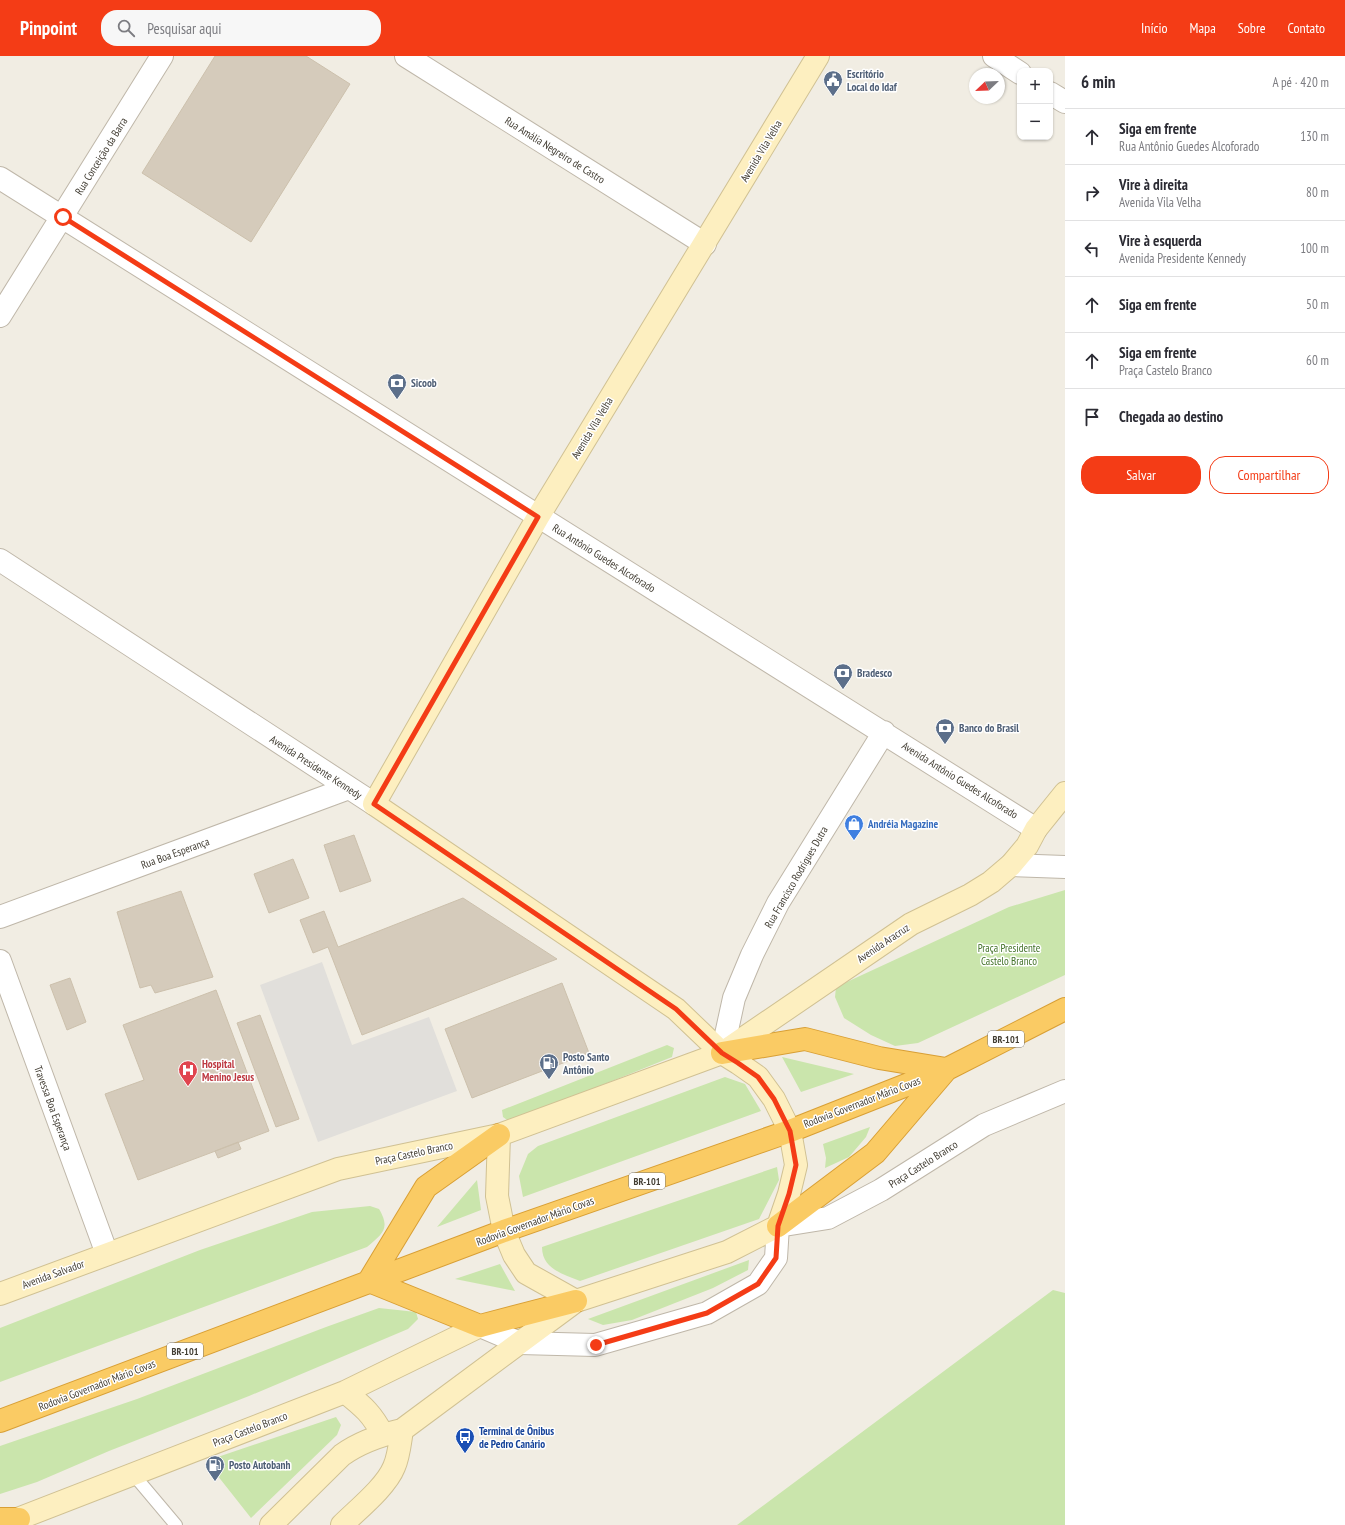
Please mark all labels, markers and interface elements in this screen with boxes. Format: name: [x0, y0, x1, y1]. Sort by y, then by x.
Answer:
search box: [101, 10, 381, 46]
text: Pinpoint: [20, 16, 77, 40]
icon: search: [115, 17, 137, 39]
text: Pesquisar aqui: [147, 19, 222, 38]
text: Início: [1141, 19, 1168, 37]
text: Mapa: [1190, 19, 1216, 37]
text: Sobre: [1238, 19, 1266, 37]
text: Contato: [1288, 19, 1325, 37]
place label: Escritório Local do Idaf: [847, 67, 898, 94]
north arrow: [969, 68, 1005, 104]
map controls: [1017, 68, 1053, 140]
button: +: [1017, 68, 1053, 104]
public building icon: Escritório Local do Idaf: [822, 69, 844, 97]
text: 6 min: [1081, 71, 1115, 93]
text: A pé · 420 m: [1272, 74, 1329, 91]
button: −: [1017, 104, 1053, 140]
street label: Rua Amália Negreiro de Castro: [502, 113, 608, 187]
street label: Rua Conceição da Barra: [72, 115, 130, 197]
street label: Avenida Vila Velha: [737, 118, 785, 184]
text: Siga em frente: [1119, 119, 1197, 138]
icon: ahead: [1081, 126, 1103, 148]
text: 130 m: [1300, 128, 1329, 145]
text: Rua Antônio Guedes Alcoforado: [1119, 138, 1259, 155]
text: Vire à direita: [1119, 175, 1188, 194]
icon: right: [1081, 182, 1103, 204]
text: 80 m: [1306, 184, 1329, 201]
text: Avenida Vila Velha: [1119, 194, 1201, 211]
route start: [54, 208, 72, 226]
text: Vire à esquerda: [1119, 231, 1202, 250]
icon: left: [1081, 238, 1103, 260]
text: 100 m: [1300, 240, 1329, 257]
text: Avenida Presidente Kennedy: [1119, 250, 1246, 267]
icon: ahead: [1081, 294, 1103, 316]
text: Siga em frente: [1119, 295, 1197, 314]
text: 50 m: [1306, 296, 1329, 313]
text: Siga em frente: [1119, 343, 1197, 362]
icon: ahead: [1081, 350, 1103, 372]
text: 60 m: [1306, 352, 1329, 369]
text: Praça Castelo Branco: [1119, 362, 1212, 379]
bank icon: Sicoob: [386, 372, 408, 400]
place label: Sicoob: [411, 376, 437, 390]
street label: Avenida Vila Velha: [568, 395, 616, 461]
icon: arrive: [1081, 406, 1103, 428]
text: Chegada ao destino: [1119, 407, 1223, 426]
button: Salvar: [1081, 456, 1201, 494]
button: Compartilhar: [1209, 456, 1329, 494]
street label: Rua Antônio Guedes Alcoforado: [550, 521, 658, 596]
bank icon: Bradesco: [832, 662, 854, 690]
place label: Bradesco: [857, 666, 892, 680]
bank icon: Banco do Brasil: [934, 717, 956, 745]
place label: Banco do Brasil: [959, 721, 1019, 735]
street label: Avenida Presidente Kennedy: [267, 732, 366, 803]
street label: Avenida Antônio Guedes Alcoforado: [899, 738, 1021, 822]
shop icon: Andréia Magazine: [843, 813, 865, 841]
place label: Andréia Magazine: [867, 817, 938, 831]
street label: Rua Francisco Rodrigues Dutra: [761, 824, 831, 930]
street label: Rua Boa Esperança: [139, 834, 211, 872]
street label: Avenida Aracruz: [854, 920, 912, 966]
park label: Praça Presidente Castelo Branco: [978, 941, 1041, 968]
road number: BR-101: [988, 1031, 1024, 1047]
place label: Posto Santo Antônio: [562, 1050, 610, 1077]
fuel station icon: Posto Santo Antônio: [538, 1052, 560, 1080]
place label: Hospital Menino Jesus: [202, 1057, 254, 1084]
hospital icon: Hospital Menino Jesus: [177, 1059, 199, 1087]
street label: Travessa Boa Esperança: [31, 1064, 75, 1152]
street label: Rodovia Governador Mário Covas: [802, 1073, 923, 1131]
street label: Praça Castelo Branco: [886, 1137, 960, 1191]
street label: Praça Castelo Branco: [374, 1138, 454, 1168]
road number: BR-101: [629, 1173, 665, 1189]
street label: Rodovia Governador Mário Covas: [474, 1193, 596, 1249]
street label: Avenida Salvador: [20, 1256, 86, 1292]
route end: [587, 1336, 605, 1354]
road number: BR-101: [167, 1343, 203, 1359]
street label: Rodovia Governador Mário Covas: [37, 1356, 158, 1414]
street label: Praça Castelo Branco: [211, 1408, 290, 1450]
place label: Terminal de Ônibus de Pedro Canário: [479, 1424, 554, 1451]
bus stop icon: Terminal de Ônibus de Pedro Canário: [454, 1426, 476, 1454]
fuel station icon: Posto Autobanh: [204, 1454, 226, 1482]
place label: Posto Autobanh: [229, 1458, 291, 1472]

